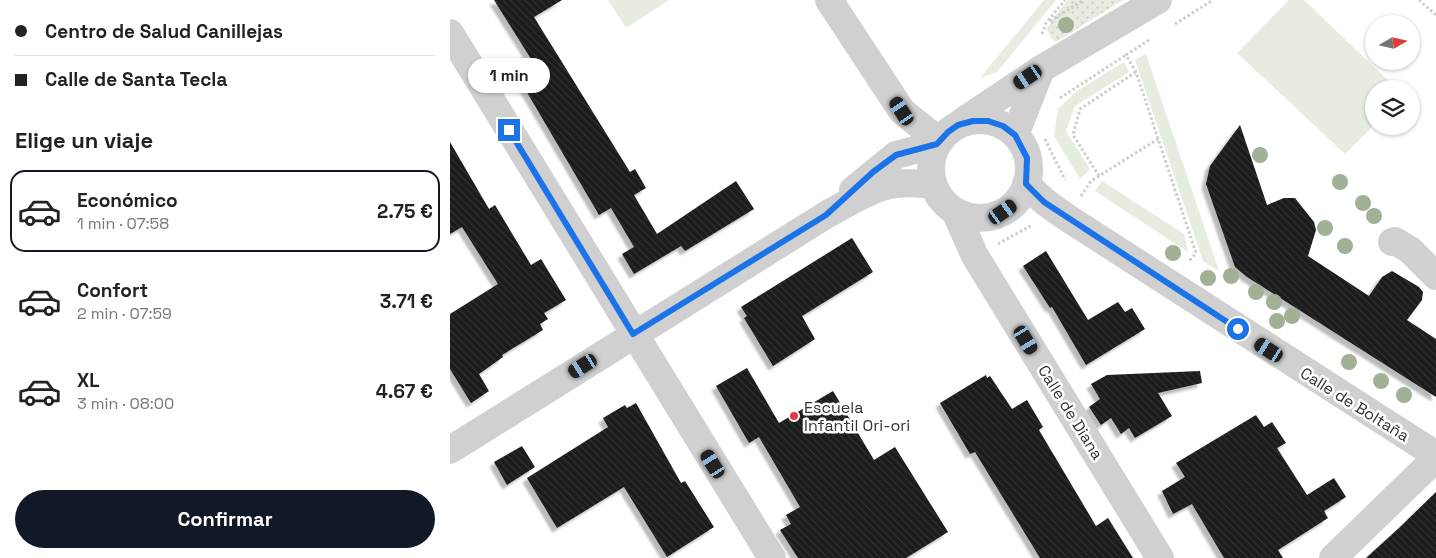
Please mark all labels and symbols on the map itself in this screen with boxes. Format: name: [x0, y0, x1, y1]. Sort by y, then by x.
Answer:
north arrow: [1365, 15, 1420, 70]
callout: 1 min: [468, 58, 550, 92]
car: [1011, 62, 1044, 92]
car: [887, 94, 916, 128]
route end: [498, 119, 520, 141]
car: [986, 197, 1019, 227]
route start: [1227, 318, 1249, 340]
car: [1011, 323, 1040, 357]
car: [1252, 336, 1285, 364]
car: [566, 352, 599, 380]
street label: Calle de Diana: [1033, 361, 1108, 463]
street label: Calle de Boltaña: [1296, 362, 1413, 446]
place label: Escuela Infantil Ori-ori: [804, 397, 910, 436]
marker: Escuela Infantil Ori-ori: [788, 410, 800, 422]
car: [698, 447, 727, 481]

